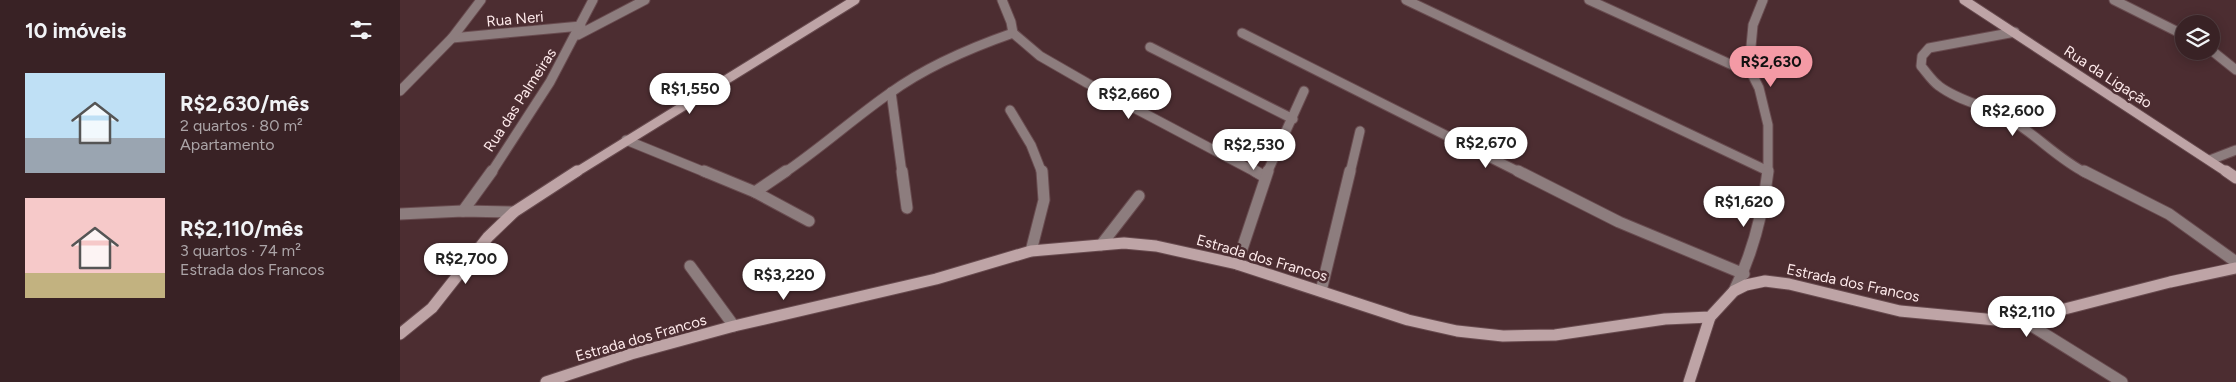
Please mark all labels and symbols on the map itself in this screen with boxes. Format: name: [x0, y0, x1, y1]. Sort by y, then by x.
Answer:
street label: Rua Neri: [486, 8, 544, 30]
street label: Rua da Ligação: [2061, 42, 2156, 112]
street label: Rua das Palmeiras: [480, 45, 560, 155]
pin: R$2,630: [1725, 46, 1817, 88]
pin: R$1,550: [644, 72, 736, 115]
pin: R$2,660: [1083, 78, 1175, 120]
pin: R$2,600: [1967, 94, 2059, 137]
pin: R$2,670: [1440, 126, 1532, 169]
pin: R$2,530: [1208, 128, 1300, 171]
pin: R$1,620: [1698, 186, 1790, 228]
street label: Estrada dos Francos: [1194, 231, 1330, 285]
pin: R$2,700: [420, 242, 512, 285]
pin: R$3,220: [738, 258, 830, 301]
street label: Estrada dos Francos: [1785, 260, 1921, 306]
pin: R$2,110: [1981, 296, 2073, 338]
street label: Estrada dos Francos: [573, 311, 709, 365]

